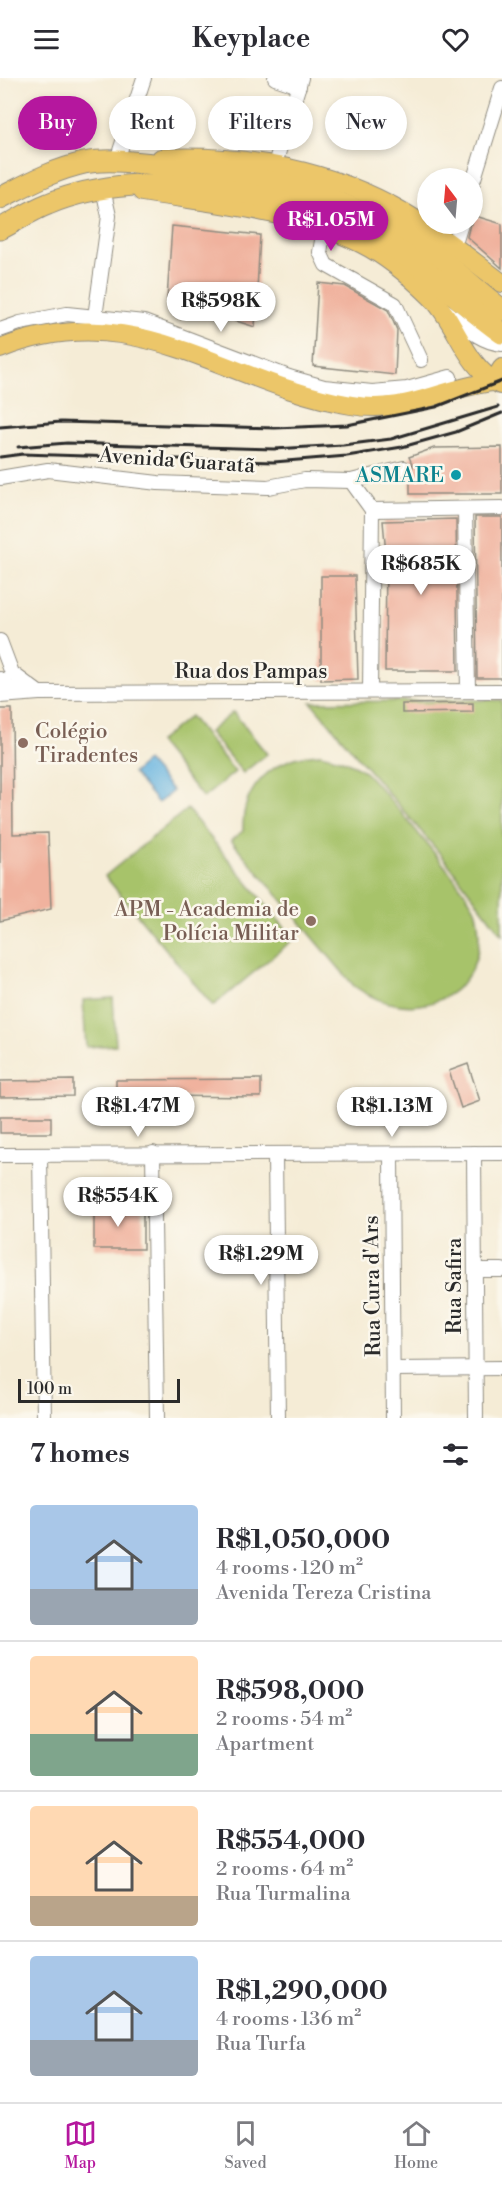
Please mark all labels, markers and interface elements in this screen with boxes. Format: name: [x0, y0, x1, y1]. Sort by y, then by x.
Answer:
text: Keyplace: [192, 22, 310, 56]
icon: menu: [30, 23, 63, 56]
icon: heart: [439, 23, 472, 56]
chip: Buy: [18, 96, 97, 150]
chip: Rent: [109, 96, 196, 150]
chip: Filters: [208, 96, 313, 150]
chip: New: [325, 96, 407, 150]
north arrow: [417, 168, 483, 234]
map controls: [417, 168, 483, 234]
pin: R$1.05M: [276, 201, 386, 252]
text: R$1.05M: [287, 208, 375, 233]
pin: R$598K: [172, 282, 270, 333]
text: R$598K: [181, 289, 261, 314]
street label: Avenida Guaratã: [97, 442, 256, 479]
place label: ASMARE: [355, 463, 444, 489]
marker: ASMARE: [449, 468, 463, 482]
pin: R$685K: [372, 545, 470, 596]
text: R$685K: [381, 552, 461, 577]
street label: Rua dos Pampas: [175, 659, 327, 685]
place label: Colégio Tiradentes: [35, 719, 138, 769]
marker: Colégio Tiradentes: [16, 736, 30, 750]
place label: APM - Academia de Polícia Militar: [113, 897, 299, 947]
marker: APM - Academia de Polícia Militar: [304, 914, 318, 928]
pin: R$1.47M: [83, 1087, 193, 1138]
pin: R$1.13M: [337, 1087, 447, 1138]
text: R$1.47M: [96, 1094, 180, 1119]
text: R$1.13M: [351, 1094, 433, 1119]
pin: R$554K: [69, 1177, 167, 1228]
text: R$554K: [77, 1184, 159, 1209]
street label: Rua Cura d'Ars: [359, 1215, 387, 1357]
pin: R$1.29M: [206, 1235, 316, 1286]
street label: Rua Safira: [442, 1237, 468, 1334]
text: R$1.29M: [218, 1242, 304, 1267]
scale bar: [18, 1376, 180, 1404]
text: 100 m: [27, 1379, 72, 1399]
text: 7 homes: [30, 1438, 130, 1470]
icon: filters: [439, 1438, 472, 1471]
text: R$1,050,000: [216, 1524, 390, 1556]
icon: home: [78, 1529, 150, 1601]
text: 4 rooms · 120 m²: [216, 1556, 363, 1581]
text: Avenida Tereza Cristina: [216, 1581, 431, 1606]
text: R$598,000: [216, 1675, 364, 1707]
icon: home: [78, 1680, 150, 1752]
text: 2 rooms · 54 m²: [216, 1707, 352, 1732]
text: Apartment: [216, 1732, 314, 1757]
text: R$554,000: [216, 1825, 365, 1857]
icon: home: [78, 1830, 150, 1902]
text: 2 rooms · 64 m²: [216, 1857, 353, 1882]
text: Rua Turmalina: [216, 1882, 351, 1907]
text: R$1,290,000: [216, 1975, 388, 2007]
icon: home: [78, 1980, 150, 2052]
text: 4 rooms · 136 m²: [216, 2007, 361, 2032]
text: Rua Turfa: [216, 2032, 306, 2057]
tab: Map: [64, 2117, 97, 2173]
tab: Saved: [225, 2117, 267, 2173]
tab: Home: [394, 2117, 438, 2173]

